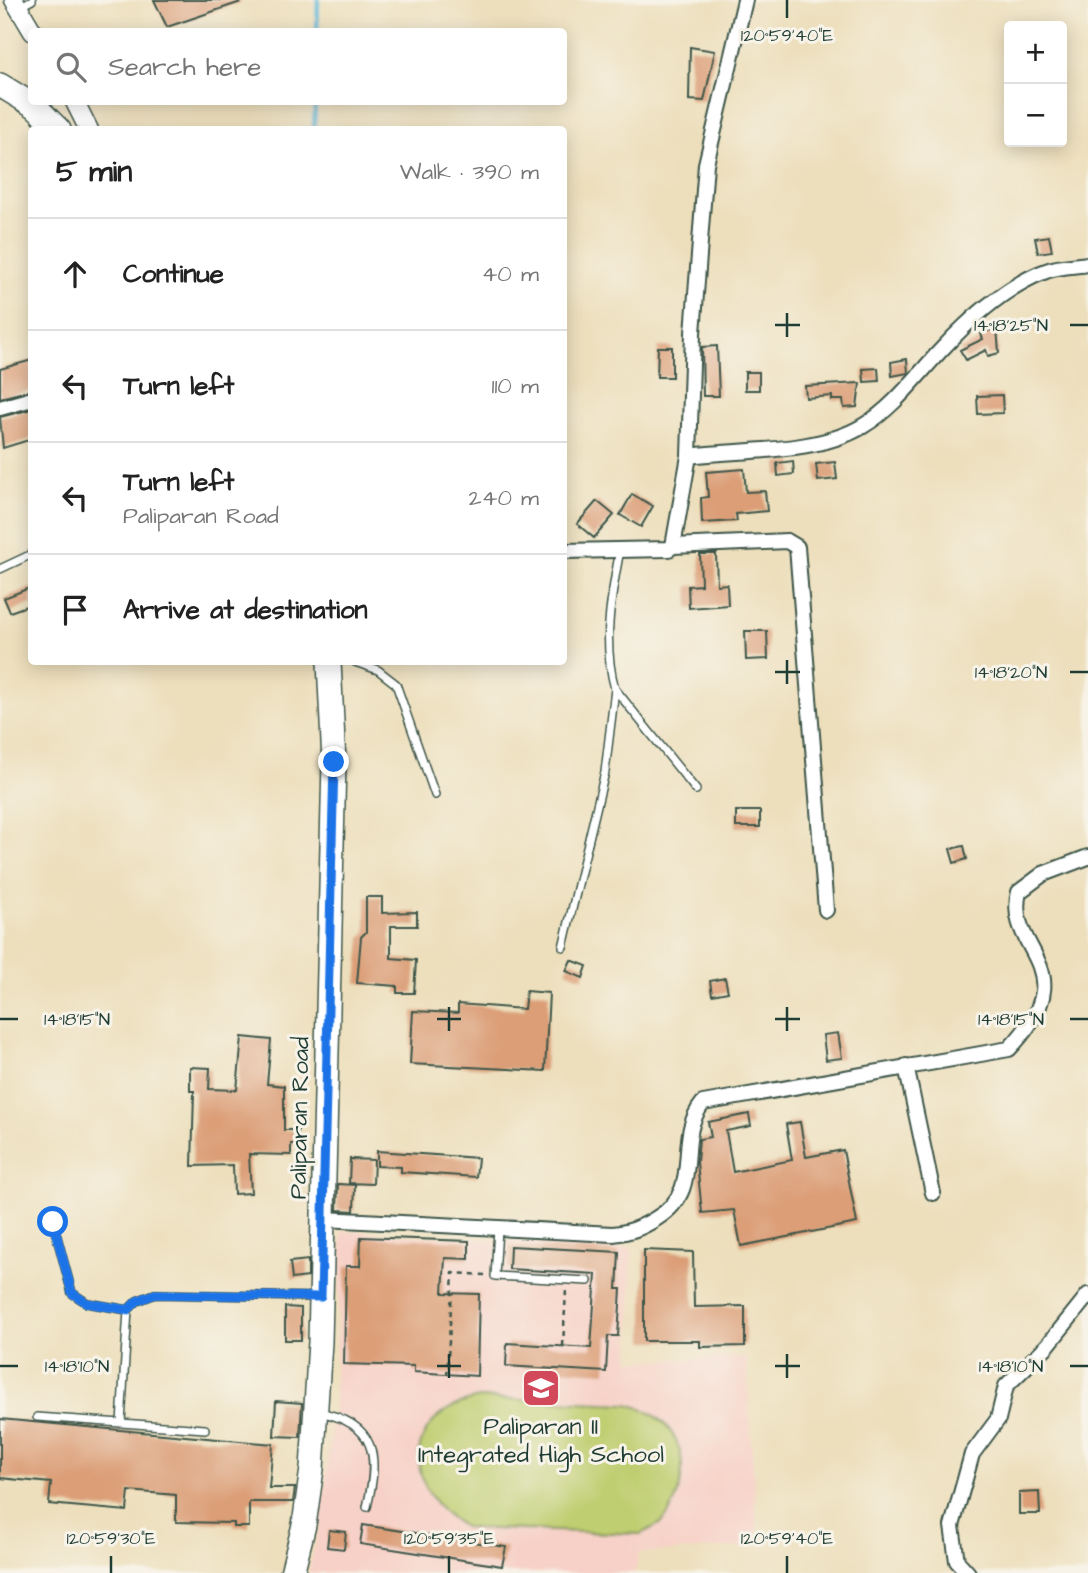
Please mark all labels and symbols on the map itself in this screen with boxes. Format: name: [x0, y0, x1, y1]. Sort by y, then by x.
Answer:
text: 120°59'40"E: [741, 23, 834, 48]
text: 14°18'25"N: [974, 313, 1048, 338]
text: 14°18'20"N: [975, 660, 1047, 685]
route end: [318, 746, 349, 777]
text: 14°18'15"N: [44, 1007, 110, 1032]
text: 14°18'15"N: [978, 1007, 1044, 1032]
street label: Paliparan Road: [282, 1036, 318, 1200]
route start: [37, 1206, 68, 1237]
text: 14°18'10"N: [45, 1354, 109, 1379]
text: 14°18'10"N: [979, 1354, 1043, 1379]
school or university icon: Paliparan II Integrated High School: [520, 1367, 562, 1409]
place label: Paliparan II Integrated High School: [418, 1410, 664, 1473]
text: 120°59'30"E: [66, 1526, 156, 1551]
text: 120°59'35"E: [404, 1526, 495, 1551]
text: 120°59'40"E: [741, 1526, 834, 1551]

